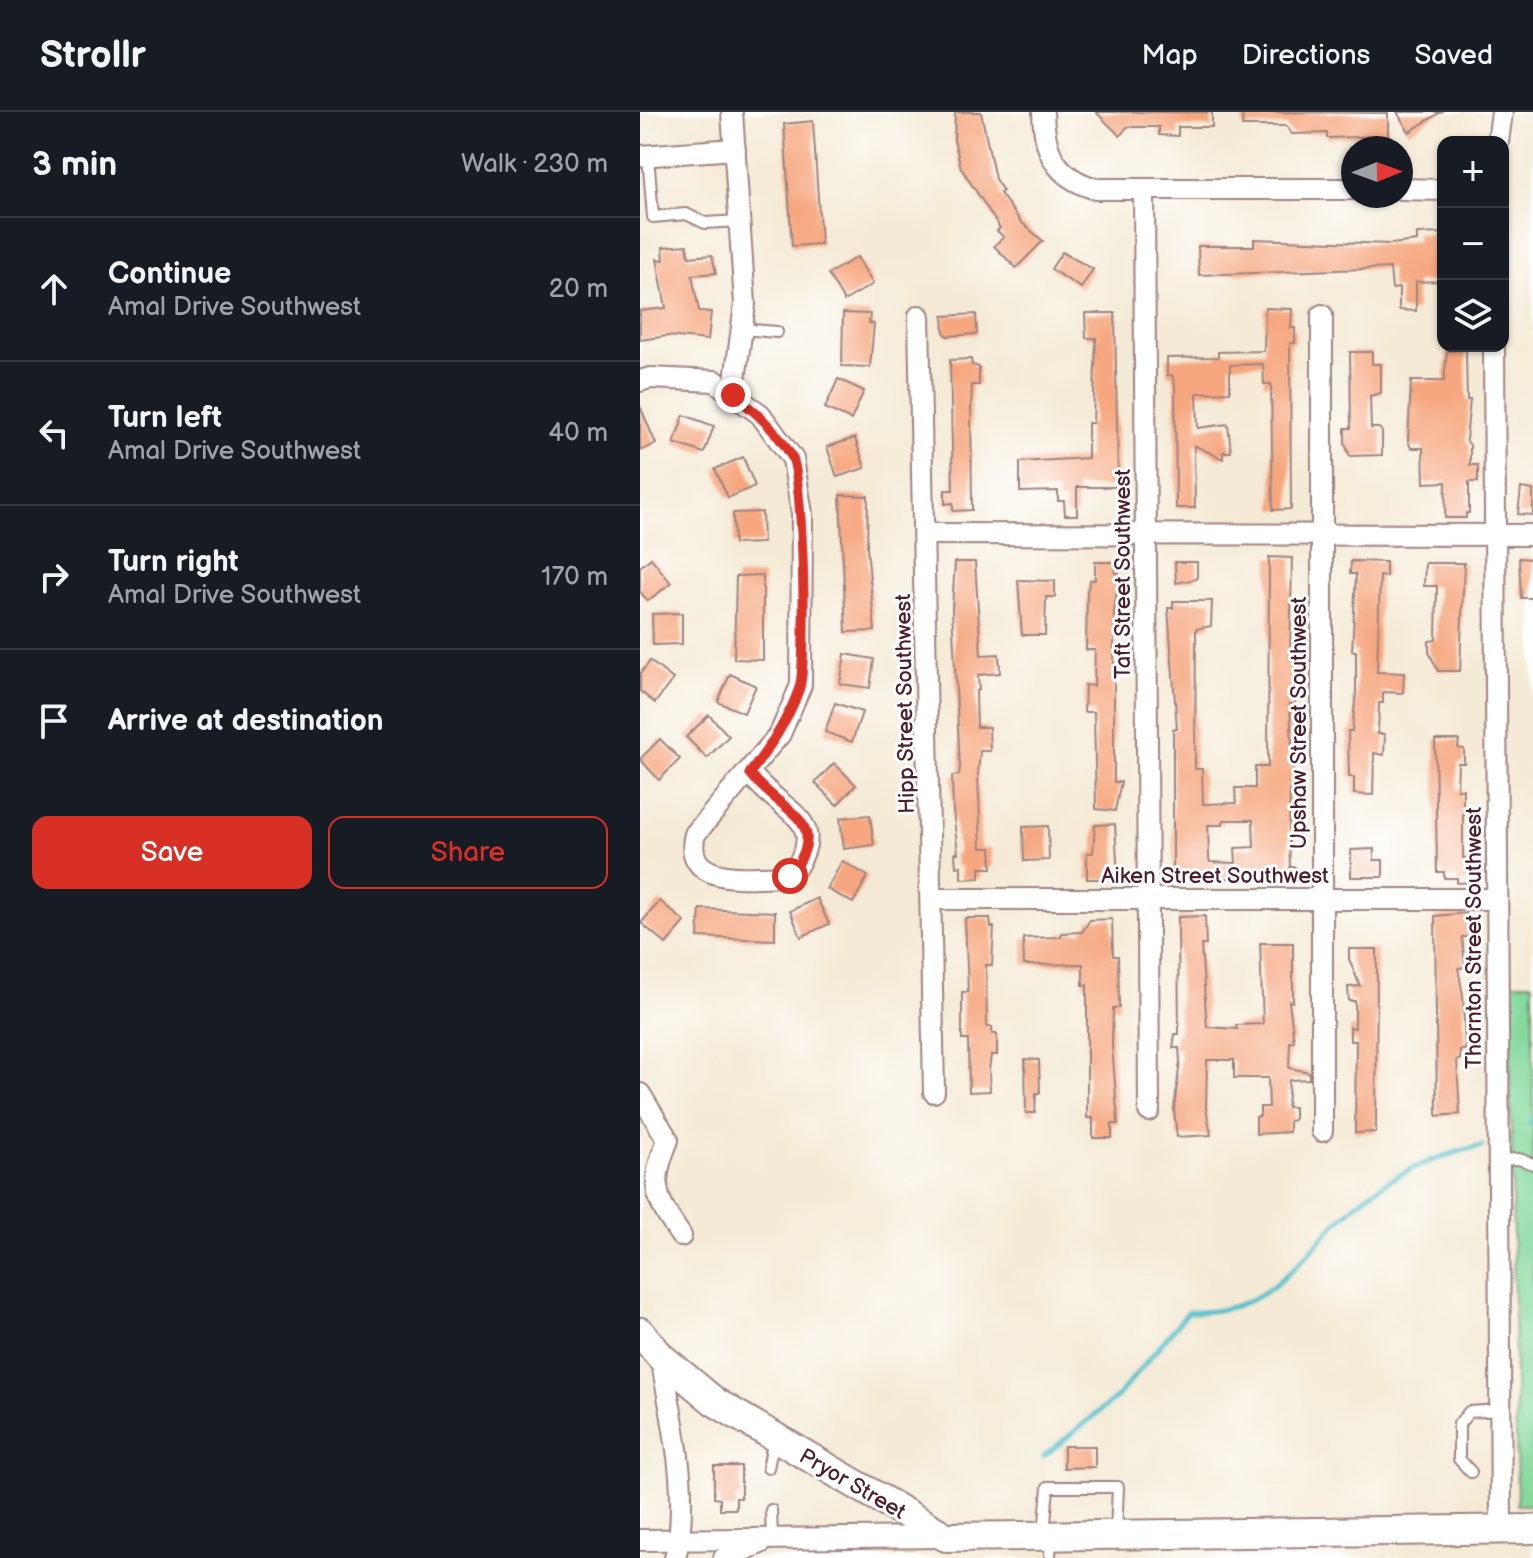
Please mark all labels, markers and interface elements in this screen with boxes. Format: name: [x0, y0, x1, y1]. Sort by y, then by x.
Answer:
text: Strollr: [40, 33, 146, 78]
text: Map: [1141, 39, 1198, 72]
text: Directions: [1242, 39, 1370, 72]
text: Saved: [1414, 39, 1493, 72]
north arrow: [1341, 136, 1413, 208]
map controls: [1437, 136, 1509, 352]
button: +: [1437, 136, 1509, 208]
text: 3 min: [32, 144, 117, 185]
text: Walk · 230 m: [461, 149, 608, 180]
button: −: [1437, 208, 1509, 280]
text: Continue: [108, 256, 231, 292]
icon: ahead: [32, 267, 76, 311]
text: 20 m: [549, 274, 608, 305]
button: layers: [1437, 280, 1509, 352]
text: Amal Drive Southwest: [108, 292, 361, 323]
route end: [715, 377, 751, 413]
text: Turn left: [108, 400, 222, 436]
icon: left: [32, 411, 76, 455]
text: 40 m: [548, 418, 608, 449]
text: Amal Drive Southwest: [108, 436, 361, 467]
street label: Taft Street Southwest: [1110, 469, 1137, 679]
text: Turn right: [108, 544, 239, 580]
icon: right: [32, 555, 76, 599]
text: 170 m: [541, 562, 608, 593]
text: Amal Drive Southwest: [108, 580, 361, 611]
street label: Hipp Street Southwest: [890, 593, 921, 814]
street label: Upshaw Street Southwest: [1286, 597, 1313, 849]
icon: arrive: [32, 699, 76, 743]
text: Arrive at destination: [108, 703, 384, 739]
street label: Thornton Street Southwest: [1461, 807, 1488, 1069]
button: Save: [32, 816, 312, 889]
button: Share: [328, 816, 608, 889]
route start: [772, 858, 808, 894]
street label: Aiken Street Southwest: [1101, 863, 1329, 890]
street label: Pryor Street: [794, 1443, 911, 1526]

